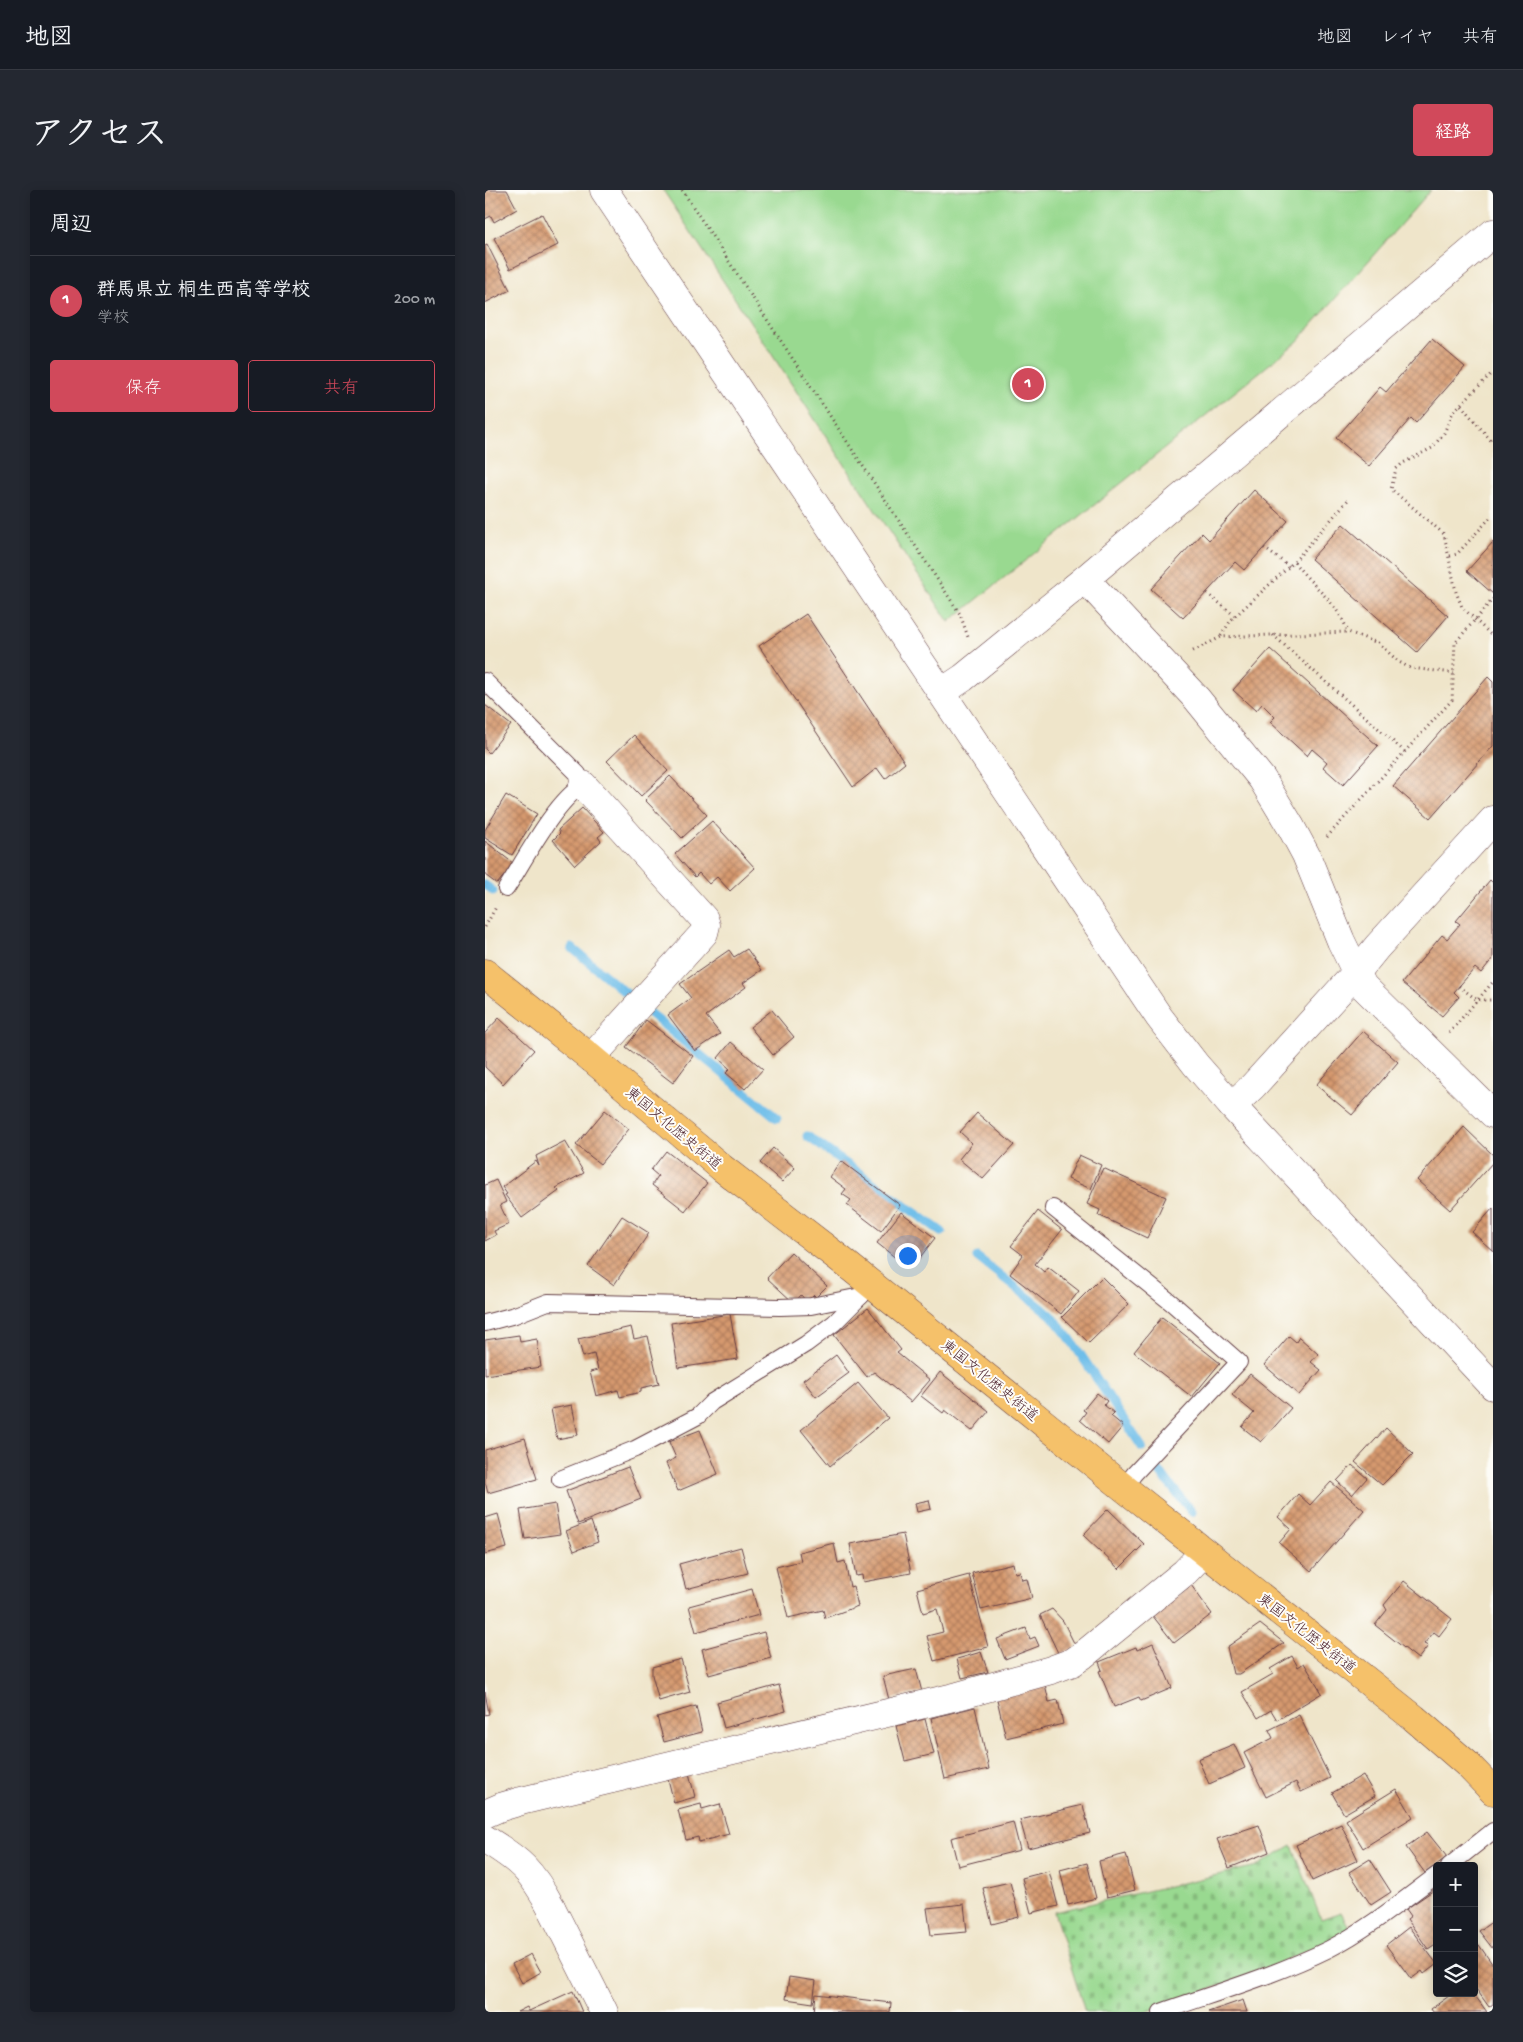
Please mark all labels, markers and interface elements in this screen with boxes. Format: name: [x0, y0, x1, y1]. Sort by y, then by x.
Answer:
text: 地図: [25, 25, 73, 54]
text: 地図: [1317, 28, 1353, 49]
text: レイヤ: [1381, 28, 1434, 49]
text: 共有: [1462, 28, 1498, 49]
button: 経路: [1413, 104, 1493, 156]
text: アクセス: [30, 117, 168, 158]
text: 周辺: [50, 214, 92, 239]
text: 群馬県立 桐生西高等学校: [97, 280, 311, 303]
text: 1: [63, 291, 69, 310]
text: 200 m: [394, 291, 435, 310]
text: 学校: [97, 310, 129, 329]
button: 保存: [50, 360, 238, 412]
button: 共有: [248, 360, 435, 412]
pin: 1: [1012, 365, 1044, 403]
street label: 東国文化歴史街道: [621, 1083, 725, 1175]
your location: [895, 1243, 921, 1269]
street label: 東国文化歴史街道: [936, 1336, 1042, 1426]
street label: 東国文化歴史街道: [1253, 1590, 1359, 1679]
map controls: [1433, 1862, 1478, 1997]
button: +: [1433, 1862, 1478, 1907]
button: −: [1433, 1907, 1478, 1952]
button: layers: [1433, 1952, 1478, 1997]

